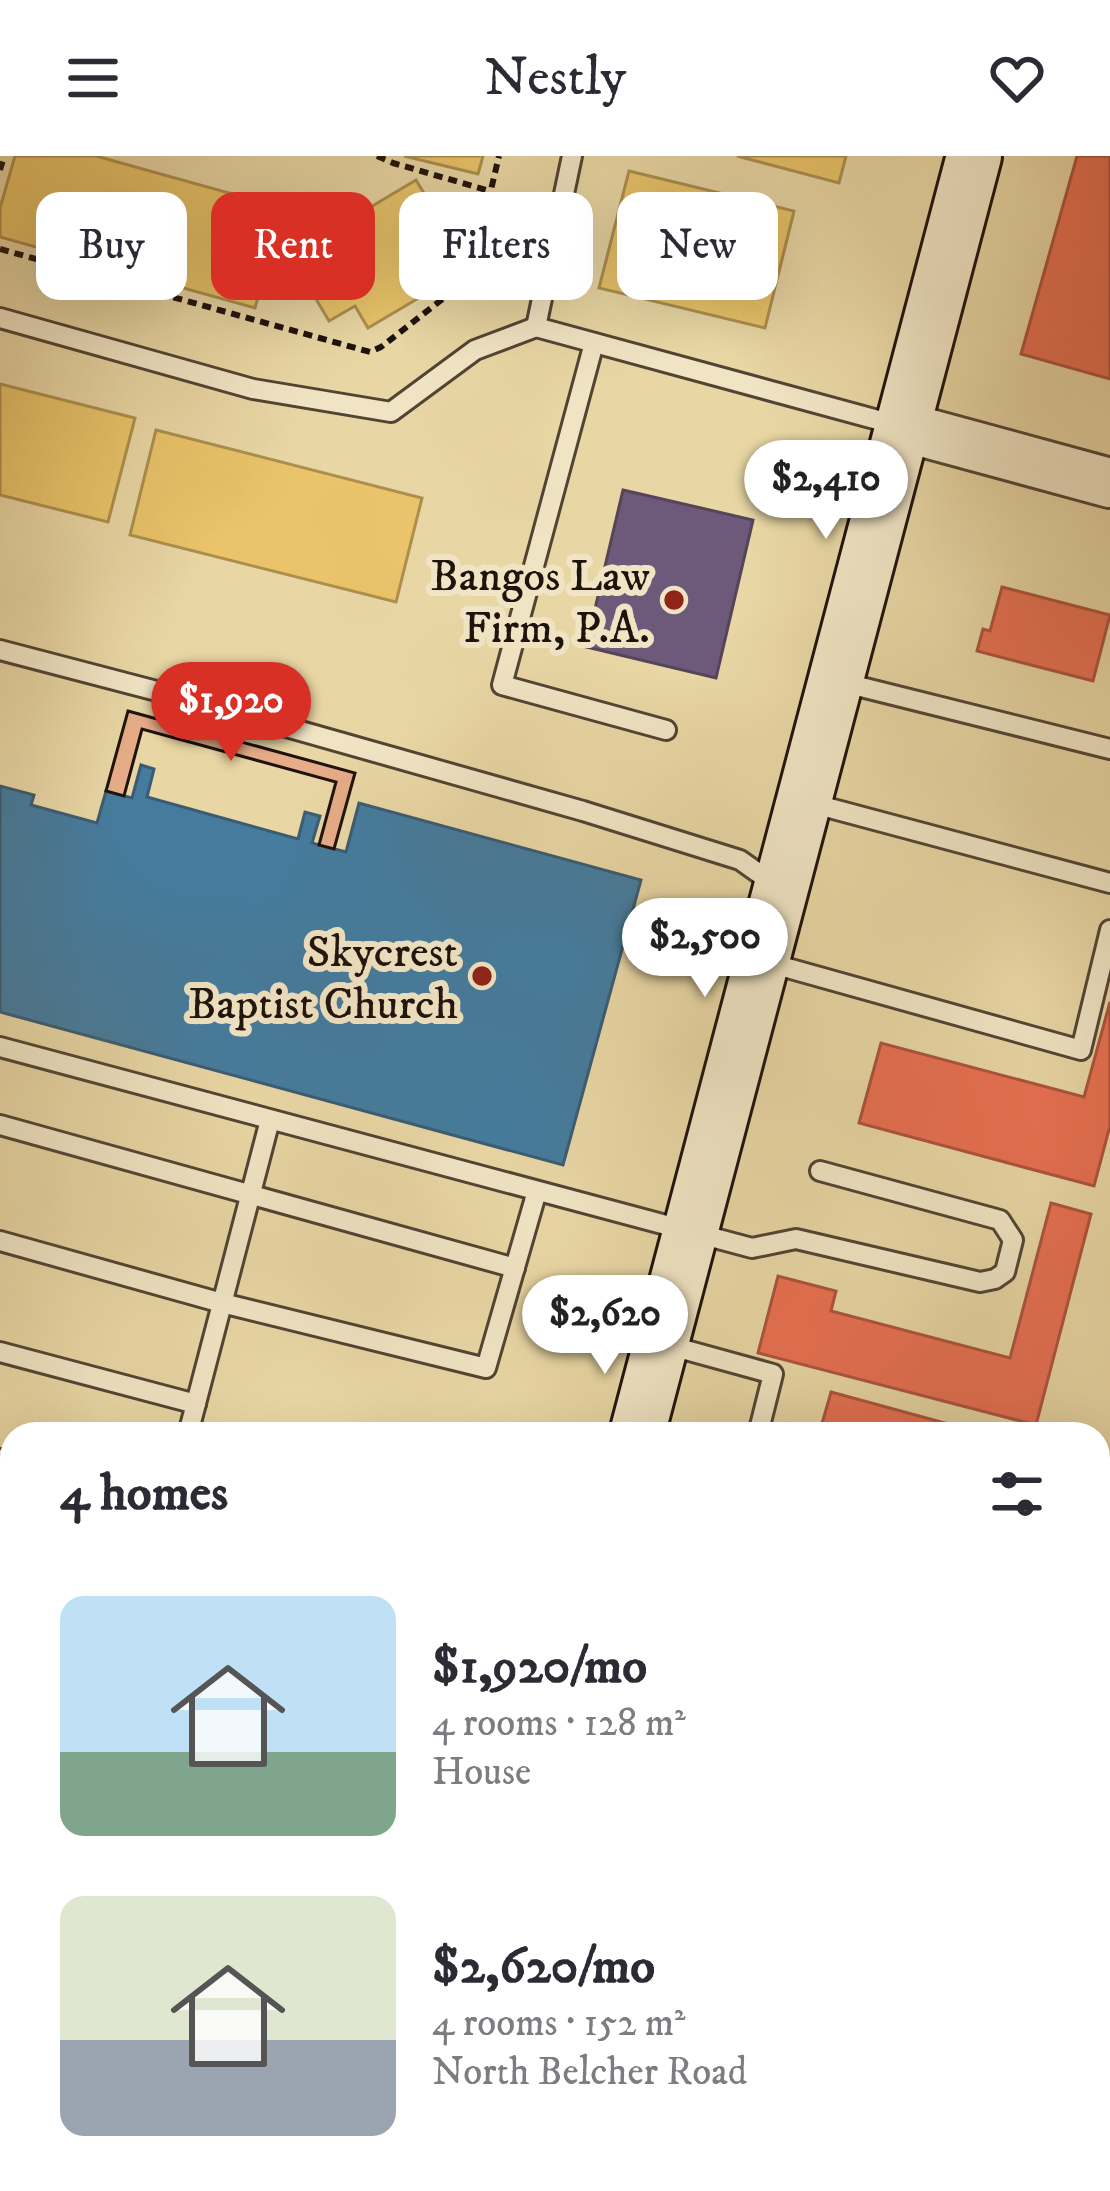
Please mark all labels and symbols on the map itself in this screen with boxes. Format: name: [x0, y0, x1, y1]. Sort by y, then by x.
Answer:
pin: $2,410: [728, 440, 924, 542]
place label: Bangos Law Firm, P.A.: [430, 549, 650, 657]
marker: Bangos Law Firm, P.A.: [661, 587, 687, 613]
pin: $1,920: [133, 662, 329, 764]
pin: $2,500: [607, 898, 803, 1000]
place label: Skycrest Baptist Church: [188, 925, 458, 1033]
marker: Skycrest Baptist Church: [469, 963, 495, 989]
pin: $2,620: [507, 1275, 703, 1377]

